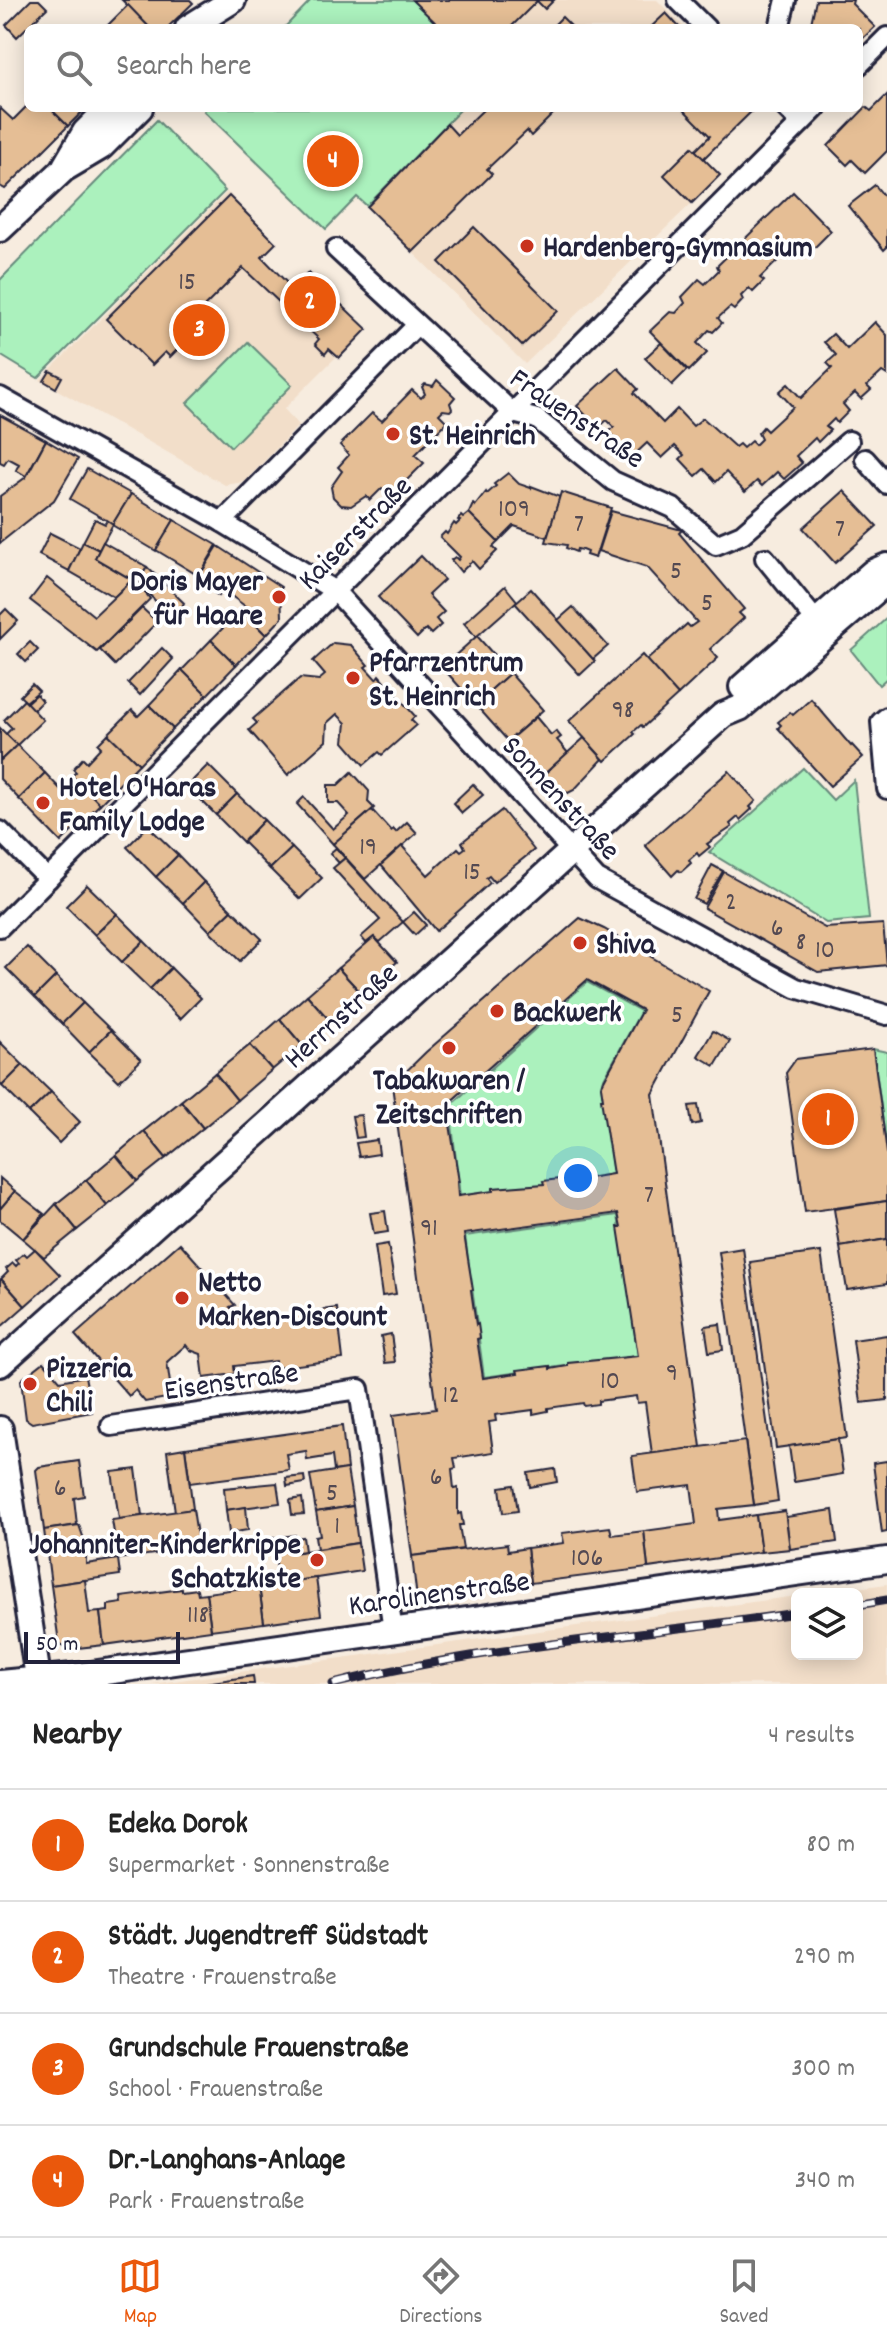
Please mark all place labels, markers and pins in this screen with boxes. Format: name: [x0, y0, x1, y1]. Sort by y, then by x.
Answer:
pin: 4: [307, 131, 359, 191]
place label: Hardenberg-Gymnasium: [543, 229, 813, 272]
marker: Hardenberg-Gymnasium: [518, 237, 536, 255]
pin: 2: [284, 272, 336, 332]
pin: 3: [173, 300, 225, 360]
place label: St. Heinrich: [409, 417, 535, 460]
marker: St. Heinrich: [384, 425, 402, 443]
place label: Doris Mayer für Haare: [130, 563, 264, 640]
marker: Doris Mayer für Haare: [270, 588, 288, 606]
place label: Pfarrzentrum St. Heinrich: [369, 644, 524, 721]
marker: Pfarrzentrum St. Heinrich: [344, 669, 362, 687]
place label: Hotel O'Haras Family Lodge: [59, 769, 216, 846]
marker: Hotel O'Haras Family Lodge: [34, 794, 52, 812]
place label: Shiva: [596, 926, 656, 969]
marker: Shiva: [571, 934, 589, 952]
place label: Backwerk: [513, 994, 622, 1037]
marker: Backwerk: [488, 1002, 506, 1020]
marker: Tabakwaren / Zeitschriften: [440, 1039, 458, 1057]
place label: Tabakwaren / Zeitschriften: [373, 1062, 526, 1139]
pin: 1: [802, 1089, 854, 1149]
place label: Netto Marken-Discount: [198, 1264, 387, 1341]
marker: Netto Marken-Discount: [173, 1289, 191, 1307]
place label: Pizzeria Chili: [46, 1350, 133, 1427]
marker: Pizzeria Chili: [21, 1375, 39, 1393]
place label: Johanniter-Kinderkrippe Schatzkiste: [29, 1526, 301, 1603]
marker: Johanniter-Kinderkrippe Schatzkiste: [308, 1551, 326, 1569]

